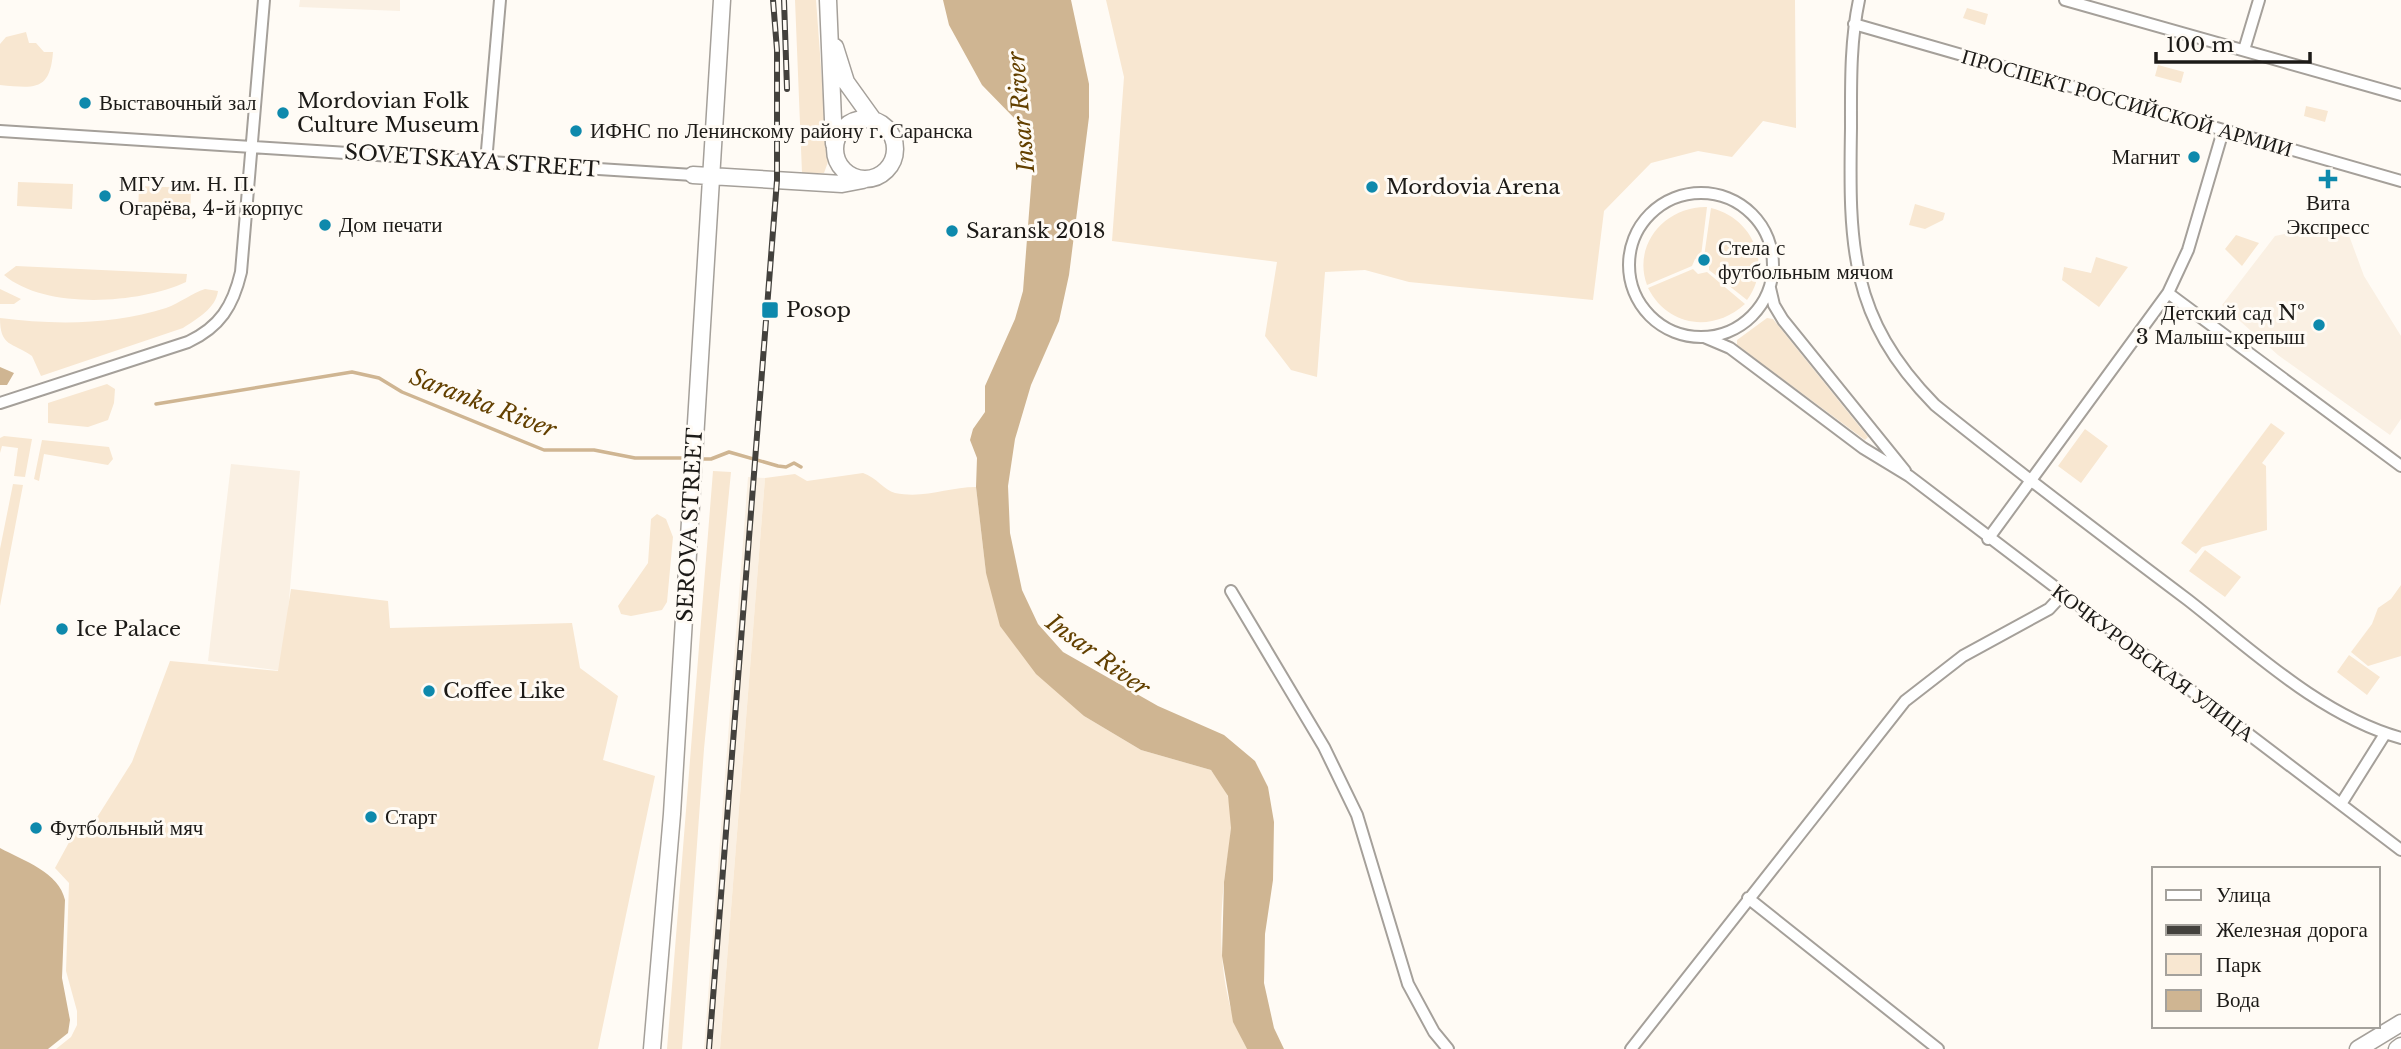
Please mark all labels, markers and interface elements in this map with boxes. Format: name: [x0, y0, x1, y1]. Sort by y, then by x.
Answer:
scale bar: [2156, 21, 2310, 65]
text: 100 m: [2166, 32, 2234, 58]
street label: ПРОСПЕКТ РОССИЙСКОЙ АРМИИ: [1959, 43, 2295, 163]
water label: Insar River: [1002, 49, 1040, 175]
place label: Mordovian Folk Culture Museum: [297, 88, 480, 138]
place label: Выставочный зал: [99, 90, 256, 116]
marker: Выставочный зал: [77, 95, 93, 111]
marker: Mordovian Folk Culture Museum: [275, 105, 291, 121]
place label: ИФНС по Ленинскому району г. Саранска: [590, 118, 973, 144]
marker: ИФНС по Ленинскому району г. Саранска: [568, 123, 584, 139]
street label: SOVETSKAYA STREET: [344, 139, 600, 183]
place label: Магнит: [2112, 144, 2180, 170]
marker: Магнит: [2186, 149, 2202, 165]
place label: МГУ им. Н. П. Огарёва, 4-й корпус: [119, 171, 303, 221]
marker: Вита Экспресс: [2320, 171, 2336, 187]
place label: Mordovia Arena: [1386, 174, 1560, 200]
marker: Mordovia Arena: [1364, 179, 1380, 195]
marker: МГУ им. Н. П. Огарёва, 4-й корпус: [97, 188, 113, 204]
place label: Вита Экспресс: [2286, 190, 2370, 240]
place label: Дом печати: [339, 212, 443, 238]
marker: Дом печати: [317, 217, 333, 233]
place label: Saransk 2018: [966, 218, 1106, 244]
marker: Saransk 2018: [944, 223, 960, 239]
place label: Стела с футбольным мячом: [1718, 235, 1893, 285]
marker: Стела с футбольным мячом: [1696, 252, 1712, 268]
place label: Posop: [786, 297, 851, 323]
marker: Posop: [760, 300, 780, 320]
place label: Детский сад № 3 Малыш-крепыш: [2136, 300, 2305, 350]
marker: Детский сад № 3 Малыш-крепыш: [2311, 317, 2327, 333]
water label: Saranka River: [406, 362, 561, 444]
street label: SEROVA STREET: [672, 427, 708, 623]
street label: КОЧКУРОВСКАЯ УЛИЦА: [2047, 578, 2260, 748]
water label: Insar River: [1040, 607, 1156, 703]
place label: Ice Palace: [76, 616, 181, 642]
marker: Ice Palace: [54, 621, 70, 637]
place label: Coffee Like: [443, 678, 565, 704]
marker: Coffee Like: [421, 683, 437, 699]
place label: Старт: [385, 804, 437, 830]
marker: Старт: [363, 809, 379, 825]
place label: Футбольный мяч: [50, 815, 204, 841]
marker: Футбольный мяч: [28, 820, 44, 836]
legend: [2152, 867, 2380, 1028]
text: Улица: [2216, 882, 2271, 908]
text: Железная дорога: [2216, 917, 2368, 943]
text: Парк: [2216, 952, 2262, 978]
text: Вода: [2216, 987, 2261, 1013]

